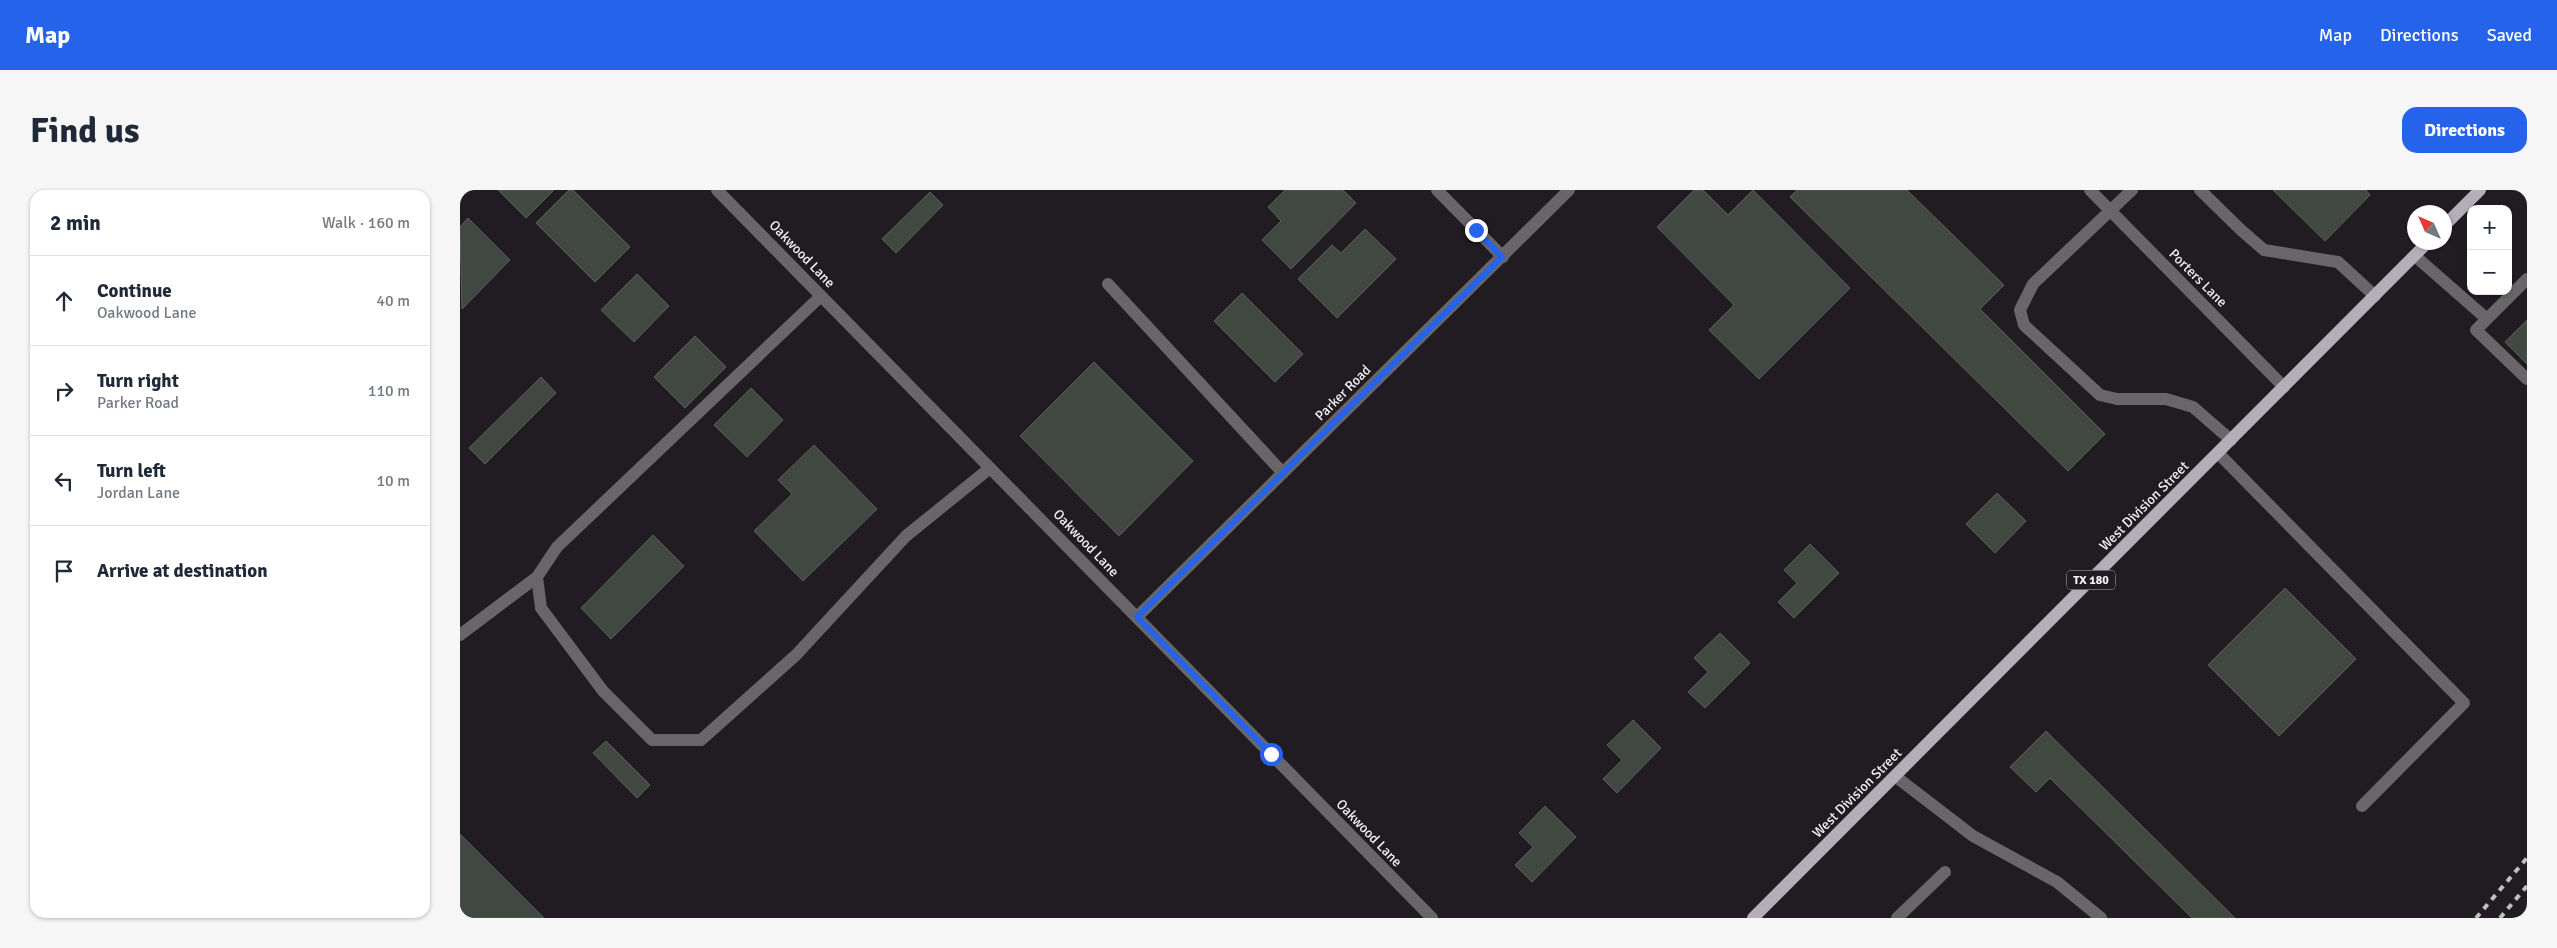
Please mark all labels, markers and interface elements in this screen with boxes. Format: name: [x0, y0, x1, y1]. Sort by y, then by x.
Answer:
text: Map: [25, 20, 70, 50]
text: Map: [2319, 24, 2352, 46]
text: Directions: [2380, 24, 2459, 46]
text: Saved: [2487, 24, 2532, 46]
button: Directions: [2402, 107, 2527, 153]
text: Find us: [30, 109, 140, 152]
north arrow: [2407, 205, 2452, 250]
map controls: [2467, 205, 2512, 295]
button: +: [2467, 205, 2512, 250]
text: 2 min: [50, 210, 101, 236]
text: Walk · 160 m: [322, 213, 410, 233]
street label: Oakwood Lane: [766, 217, 838, 291]
route end: [1465, 219, 1488, 242]
street label: Porters Lane: [2165, 245, 2231, 311]
button: −: [2467, 250, 2512, 295]
text: Continue: [97, 279, 172, 303]
icon: ahead: [50, 287, 78, 315]
text: 40 m: [376, 291, 410, 311]
text: Oakwood Lane: [97, 303, 196, 323]
street label: Parker Road: [1312, 362, 1374, 424]
text: Turn right: [97, 369, 179, 393]
icon: right: [50, 377, 78, 405]
text: 110 m: [368, 381, 410, 401]
text: Parker Road: [97, 393, 179, 413]
street label: West Division Street: [2096, 458, 2192, 554]
text: Turn left: [97, 459, 166, 483]
icon: left: [50, 467, 78, 495]
text: 10 m: [376, 471, 410, 491]
text: Jordan Lane: [97, 483, 180, 503]
street label: Oakwood Lane: [1050, 506, 1122, 580]
icon: arrive: [50, 557, 78, 585]
text: Arrive at destination: [97, 559, 268, 583]
road number: TX 180: [2067, 570, 2115, 590]
route start: [1260, 743, 1283, 766]
street label: West Division Street: [1809, 745, 1905, 841]
street label: Oakwood Lane: [1333, 796, 1405, 870]

